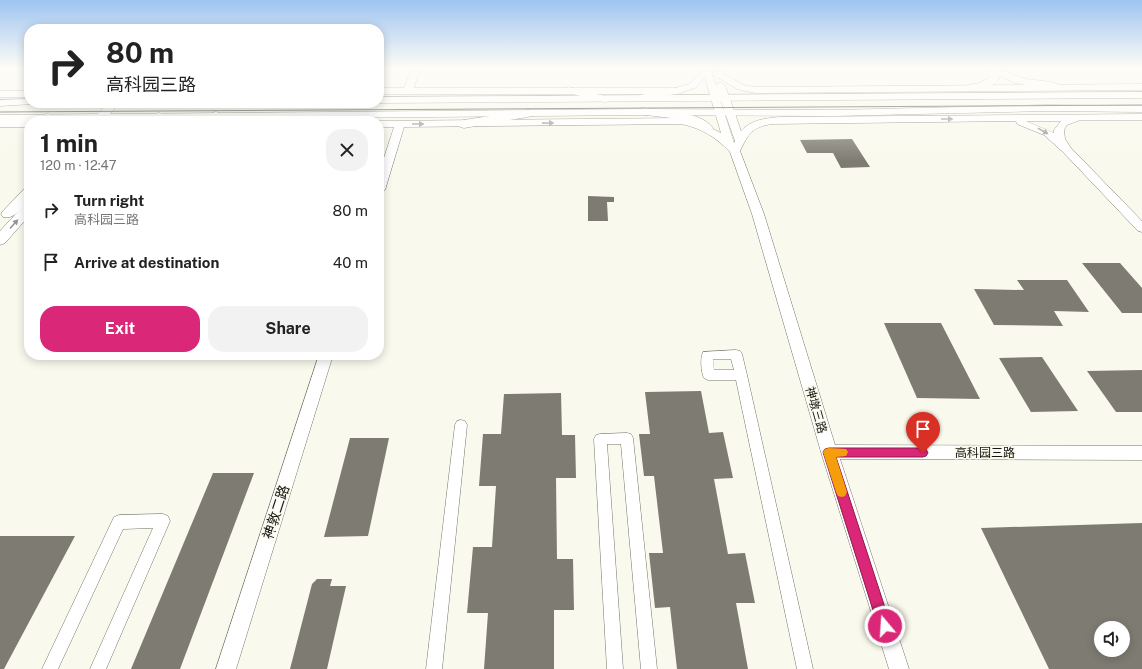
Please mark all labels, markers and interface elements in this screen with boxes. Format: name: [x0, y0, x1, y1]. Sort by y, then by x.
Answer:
text: 80 m: [106, 36, 174, 69]
icon: right: [40, 40, 92, 92]
text: 高科园三路: [106, 74, 196, 95]
one-way arrow: [941, 116, 954, 122]
one-way arrow: [542, 119, 554, 126]
one-way arrow: [412, 121, 425, 127]
one-way arrow: [1037, 128, 1049, 134]
text: 1 min: [40, 129, 98, 157]
button: close: [326, 129, 368, 171]
text: 120 m · 12:47: [40, 158, 116, 173]
text: Turn right: [74, 192, 144, 209]
icon: right: [40, 199, 62, 221]
text: 80 m: [333, 202, 368, 219]
text: 高科园三路: [74, 212, 139, 227]
one-way arrow: [10, 219, 19, 229]
icon: arrive: [40, 251, 62, 273]
text: Arrive at destination: [74, 254, 219, 271]
text: 40 m: [333, 254, 368, 271]
button: Exit: [40, 306, 200, 352]
button: Share: [208, 306, 368, 352]
street label: 神墩三路: [803, 385, 829, 435]
pin: [906, 412, 940, 453]
icon: arrive: [912, 418, 934, 440]
street label: 高科园三路: [955, 446, 1015, 460]
street label: 神敦二路: [260, 483, 292, 541]
position arrow: [864, 605, 906, 647]
map controls: [1094, 621, 1130, 657]
button: sound: [1094, 621, 1130, 657]

